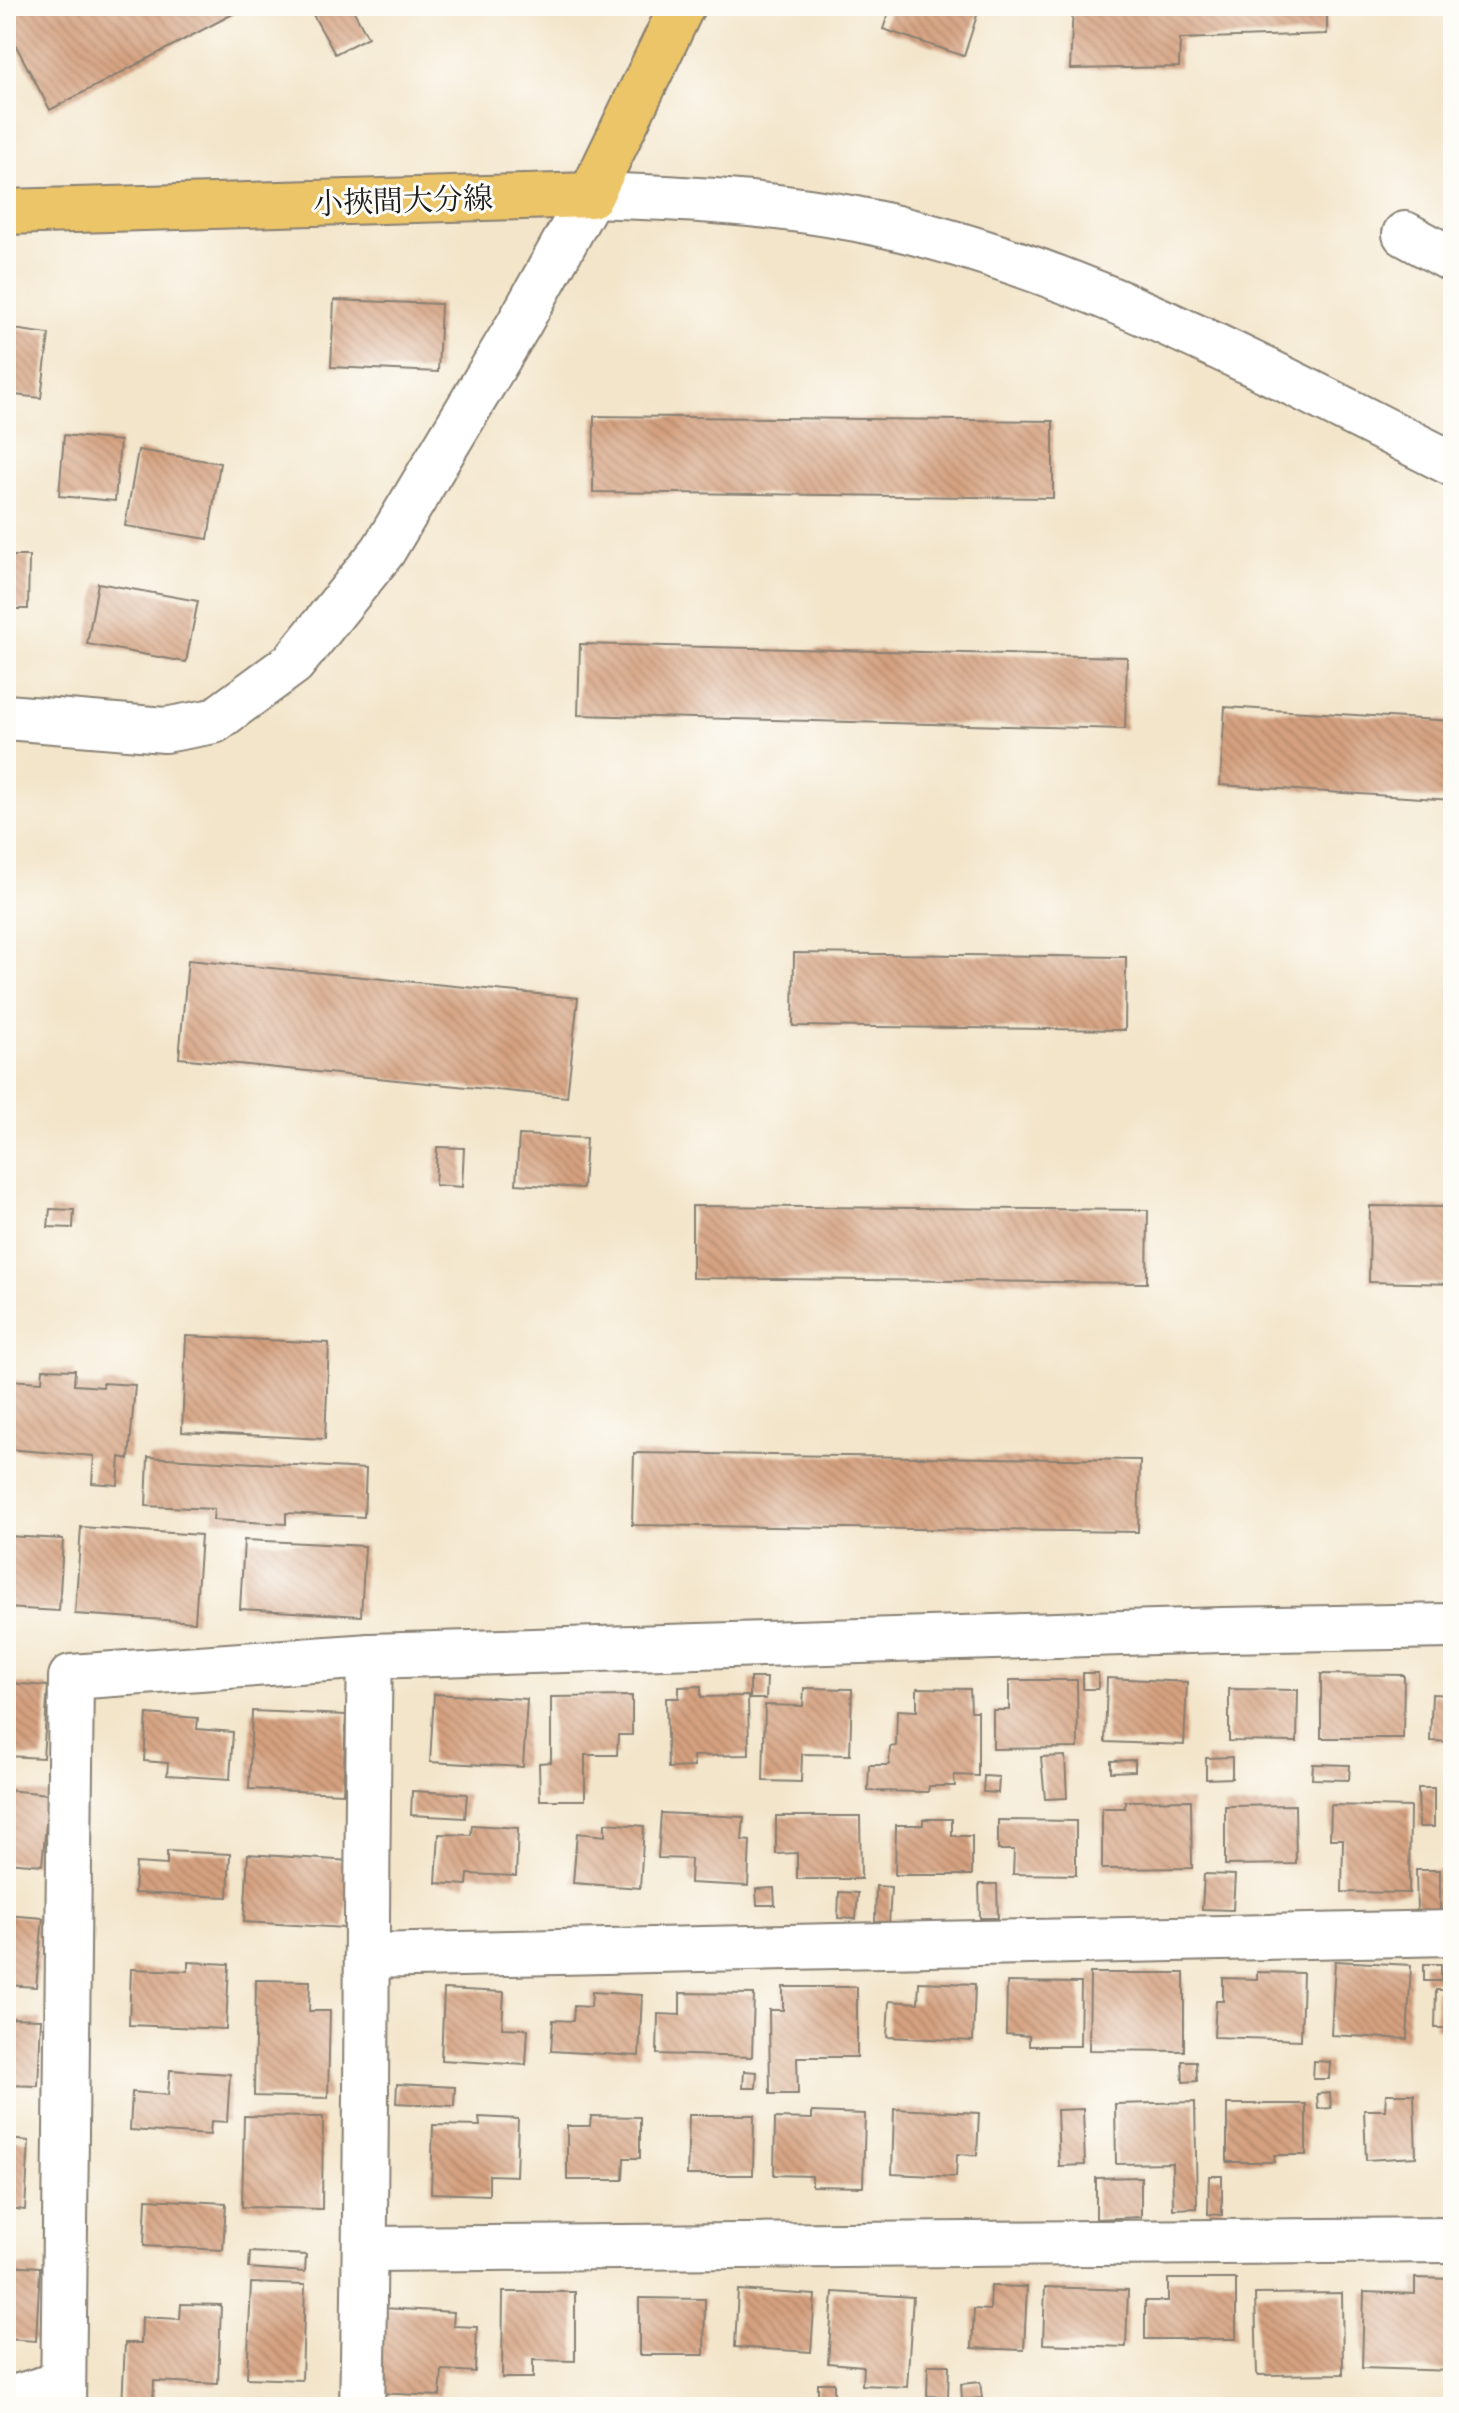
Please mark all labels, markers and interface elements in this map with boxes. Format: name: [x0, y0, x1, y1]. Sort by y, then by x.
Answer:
street label: 小挾間大分線: [312, 178, 494, 223]

